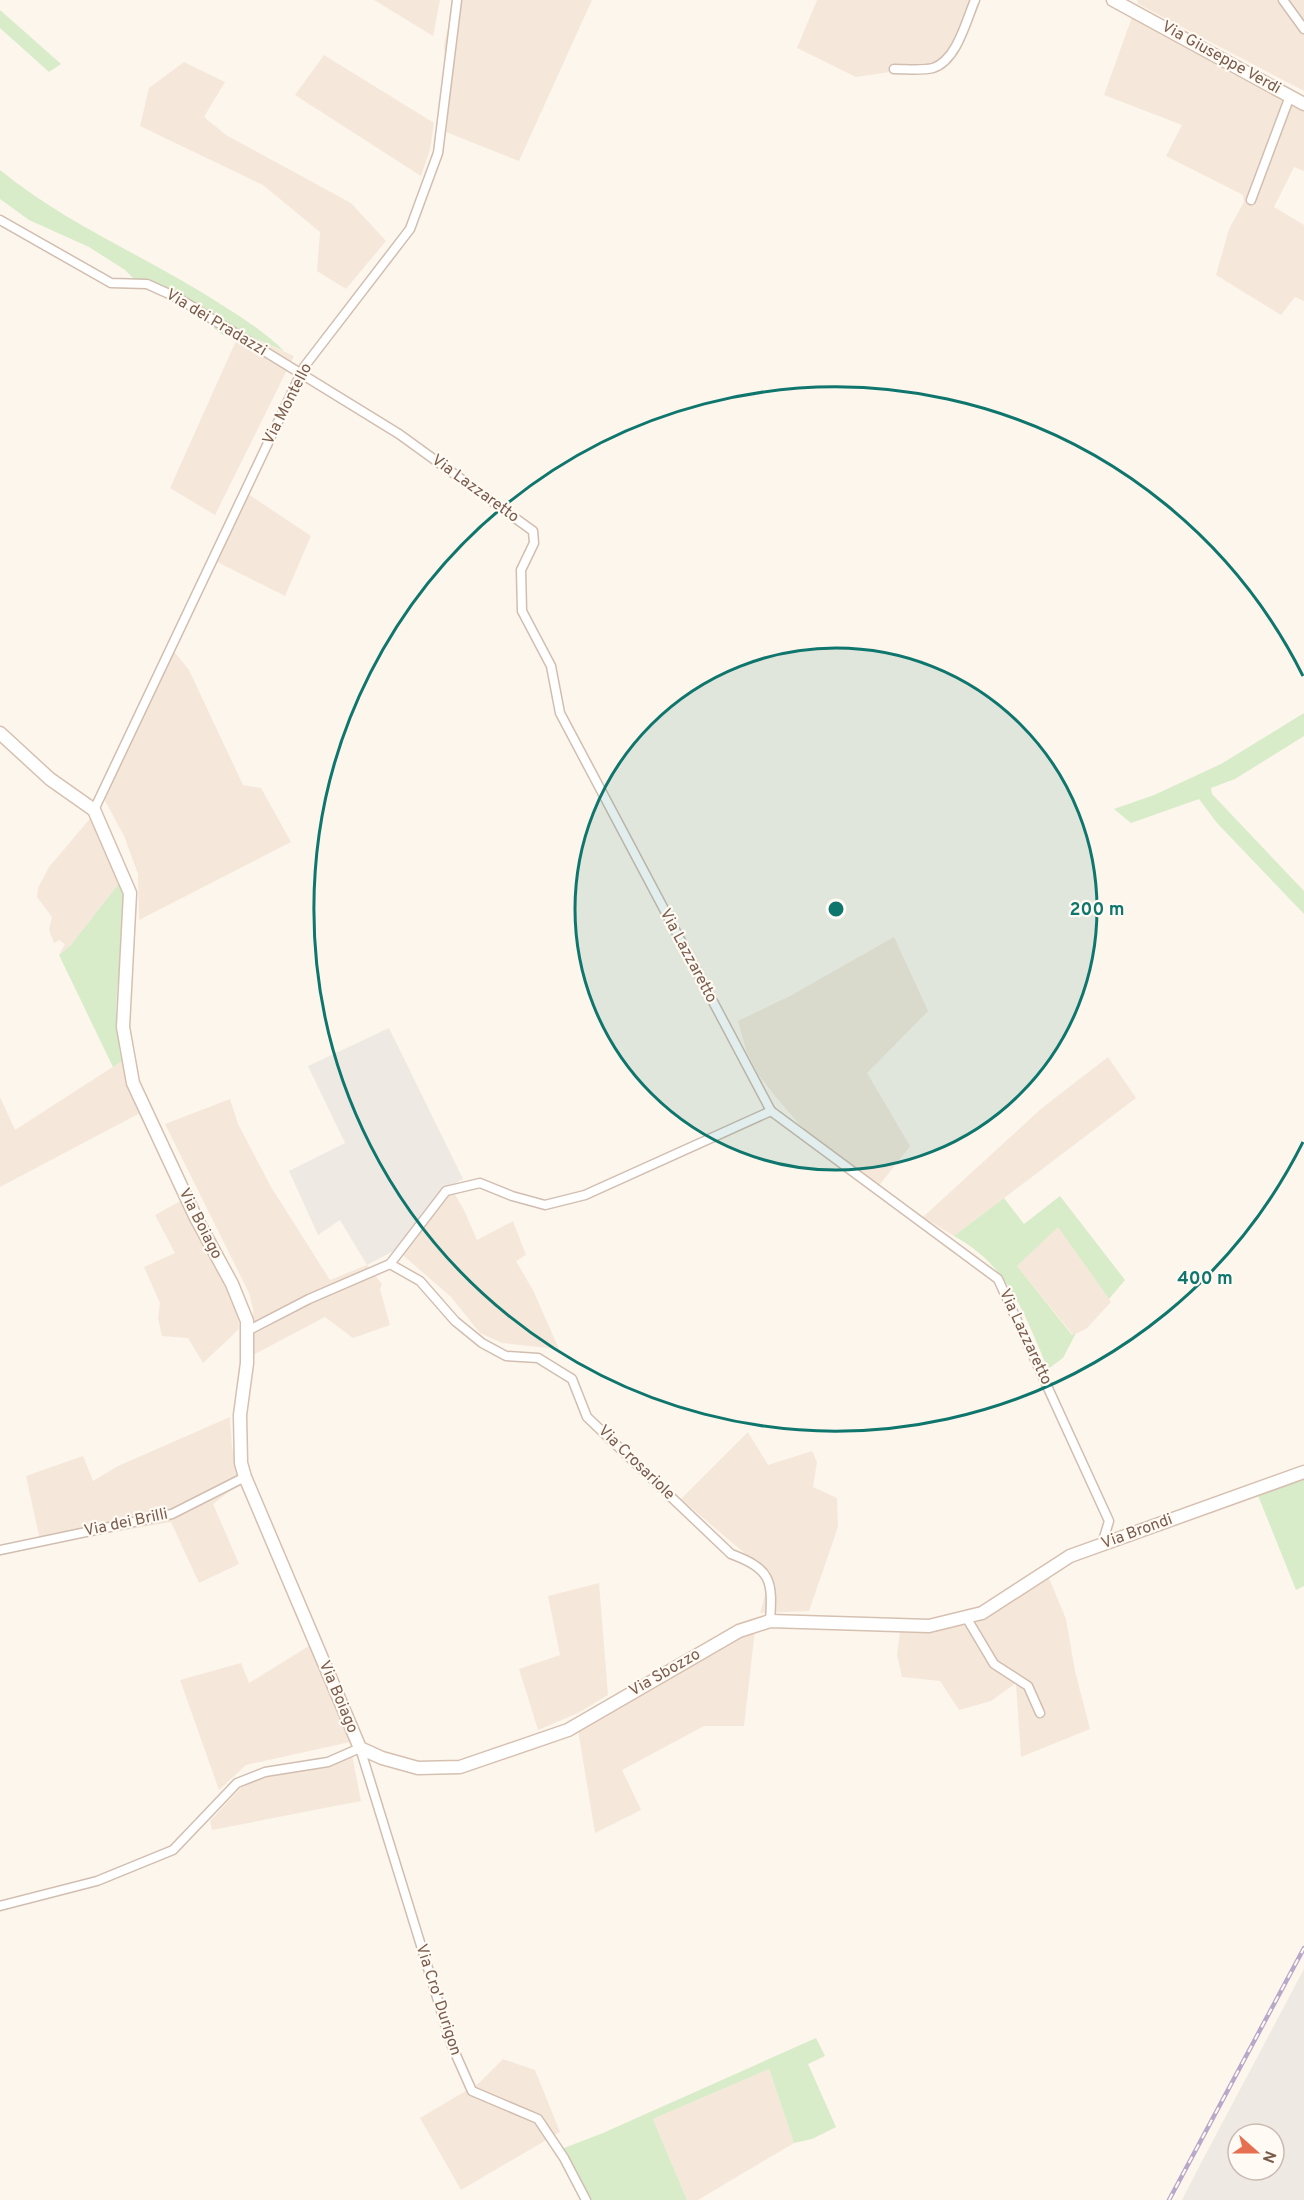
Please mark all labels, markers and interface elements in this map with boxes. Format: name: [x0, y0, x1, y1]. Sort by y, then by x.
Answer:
street label: Via Giuseppe Verdi: [1158, 17, 1284, 99]
street label: Via dei Pradazzi: [162, 285, 270, 361]
street label: Via Montello: [259, 360, 317, 448]
street label: Via Lazzaretto: [427, 450, 523, 528]
centre of rings: [826, 899, 846, 919]
text: 200 m: [1069, 899, 1125, 922]
street label: Via Lazzaretto: [655, 906, 721, 1007]
street label: Via Boiago: [174, 1185, 226, 1263]
text: 400 m: [1177, 1268, 1233, 1291]
street label: Via Lazzaretto: [994, 1286, 1056, 1388]
street label: Via Crosariole: [593, 1421, 679, 1505]
street label: Via dei Brilli: [82, 1504, 170, 1542]
street label: Via Brondi: [1099, 1510, 1175, 1554]
street label: Via Sbozzo: [626, 1645, 704, 1701]
street label: Via Boiago: [314, 1658, 362, 1736]
street label: Via Cro' Durigon: [411, 1942, 465, 2058]
north arrow: [1226, 2122, 1286, 2182]
text: N: [1257, 2148, 1280, 2166]

